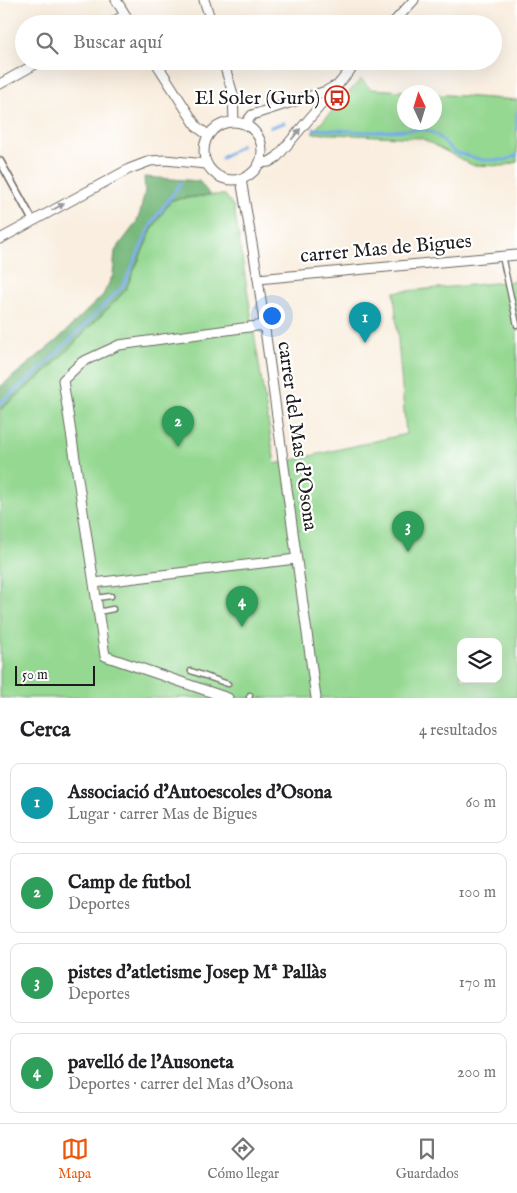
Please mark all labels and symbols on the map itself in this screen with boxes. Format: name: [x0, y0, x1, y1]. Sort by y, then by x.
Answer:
bus stop icon: El Soler (Gurb): [324, 85, 350, 111]
north arrow: [397, 85, 442, 130]
place label: El Soler (Gurb): [195, 86, 320, 111]
one-way arrow: [291, 128, 302, 141]
one-way arrow: [51, 203, 66, 211]
street label: carrer Mas de Bigues: [299, 229, 473, 269]
pin: 1: [349, 302, 381, 343]
your location: [259, 303, 285, 329]
street label: carrer del Mas d'Osona: [271, 340, 323, 533]
pin: 2: [162, 406, 194, 447]
pin: 3: [392, 511, 424, 552]
pin: 4: [226, 586, 258, 627]
scale bar: [15, 663, 95, 686]

